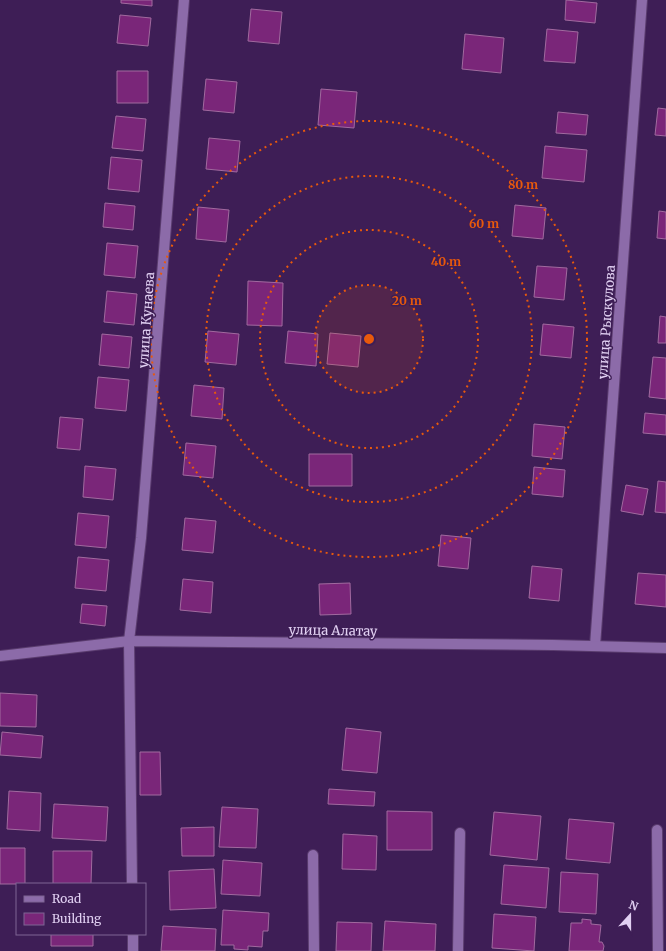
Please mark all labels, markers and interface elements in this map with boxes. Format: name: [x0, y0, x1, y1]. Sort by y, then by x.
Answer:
text: 80 m: [508, 177, 538, 192]
text: 60 m: [469, 216, 499, 231]
text: 40 m: [431, 254, 461, 269]
street label: улица Рыскулова: [594, 264, 619, 380]
street label: улица Кунаева: [135, 271, 158, 369]
text: 20 m: [392, 293, 422, 308]
centre of rings: [362, 332, 376, 346]
street label: улица Алатау: [288, 621, 378, 640]
legend: [16, 883, 146, 935]
text: Road: [52, 891, 81, 906]
north arrow: [610, 895, 650, 935]
text: N: [627, 898, 640, 914]
text: Building: [52, 911, 102, 926]

